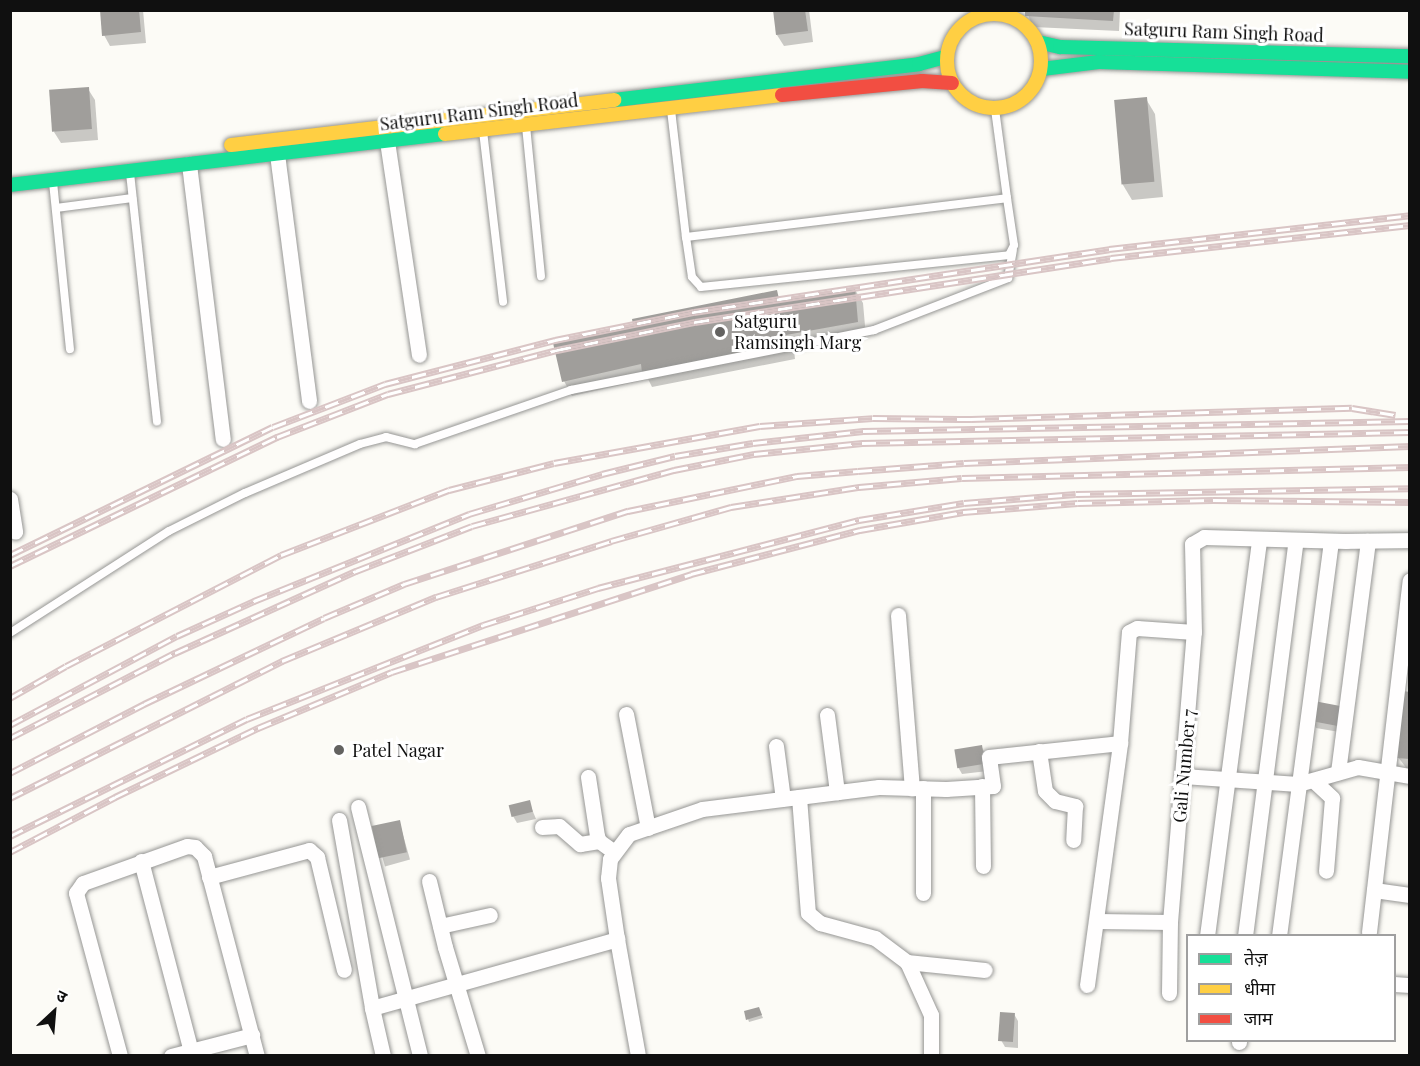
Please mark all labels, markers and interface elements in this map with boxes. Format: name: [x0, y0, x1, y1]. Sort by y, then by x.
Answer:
street label: Satguru Ram Singh Road: [1124, 18, 1324, 46]
street label: Satguru Ram Singh Road: [379, 89, 579, 135]
place label: Satguru Ramsingh Marg: [734, 311, 861, 354]
marker: Satguru Ramsingh Marg: [711, 323, 729, 341]
street label: Gali Number 7: [1168, 708, 1200, 824]
place label: Patel Nagar: [352, 739, 444, 761]
marker: Patel Nagar: [330, 741, 348, 759]
legend: [1186, 934, 1396, 1042]
text: तेज़: [1244, 946, 1268, 970]
text: धीमा: [1244, 976, 1275, 1000]
north arrow: [24, 982, 84, 1042]
text: उ: [53, 984, 71, 1007]
text: जाम: [1244, 1006, 1273, 1030]

